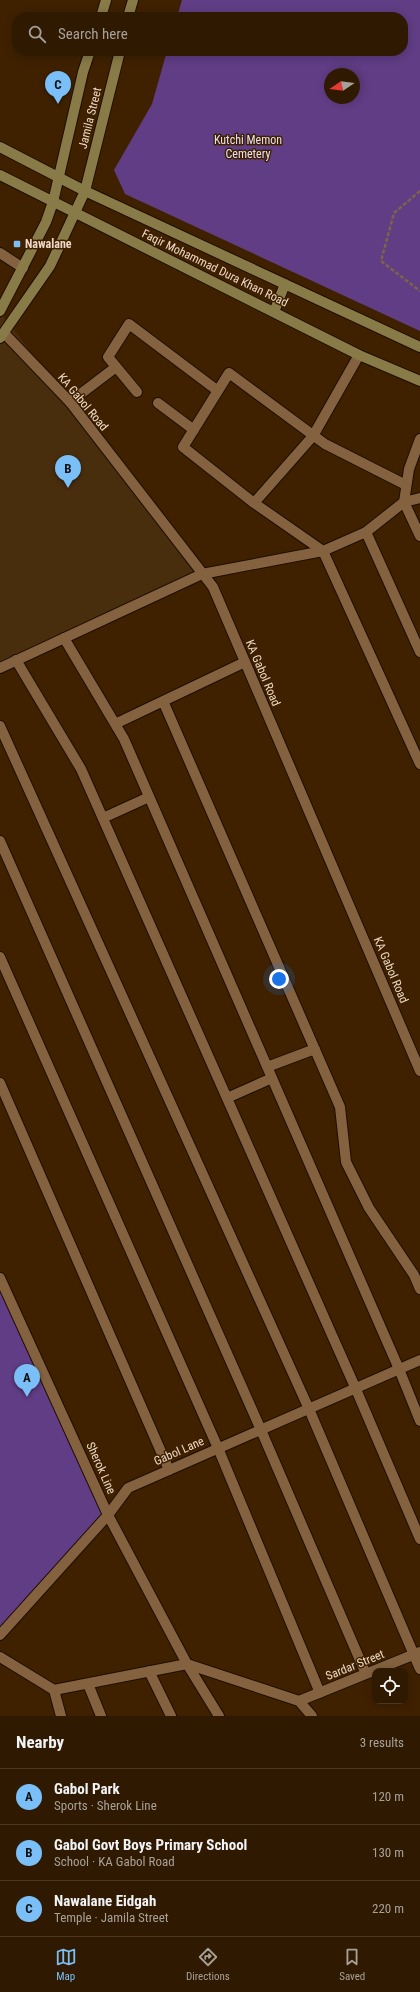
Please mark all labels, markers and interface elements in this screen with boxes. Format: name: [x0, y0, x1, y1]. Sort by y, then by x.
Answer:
search box: [12, 12, 408, 56]
icon: search: [26, 23, 48, 45]
text: Search here: [58, 25, 128, 43]
north arrow: [324, 68, 360, 104]
pin: C: [45, 71, 71, 104]
street label: Jamila Street: [76, 85, 104, 150]
park label: Kutchi Memon Cemetery: [214, 133, 282, 161]
street label: Faqir Mohammad Dura Khan Road: [140, 226, 290, 310]
place label: Nawalane: [25, 237, 72, 251]
marker: Nawalane: [12, 239, 22, 249]
street label: KA Gabol Road: [55, 370, 111, 434]
pin: B: [55, 455, 81, 488]
street label: KA Gabol Road: [243, 638, 283, 708]
street label: KA Gabol Road: [371, 935, 411, 1005]
your location: [269, 969, 289, 989]
pin: A: [14, 1364, 40, 1397]
street label: Gabol Lane: [152, 1434, 206, 1468]
street label: Sherok Line: [83, 1440, 119, 1496]
street label: Sardar Street: [324, 1647, 387, 1683]
map controls: [372, 1668, 408, 1704]
button: locate: [372, 1668, 408, 1704]
text: Nearby: [16, 1732, 64, 1752]
text: 3 results: [360, 1735, 404, 1750]
text: Gabol Park: [54, 1780, 120, 1798]
text: A: [25, 1789, 33, 1804]
text: 120 m: [372, 1789, 404, 1804]
text: Sports · Sherok Line: [54, 1798, 157, 1813]
text: Gabol Govt Boys Primary School: [54, 1836, 247, 1854]
text: B: [25, 1845, 33, 1860]
text: 130 m: [372, 1845, 404, 1860]
text: School · KA Gabol Road: [54, 1854, 175, 1869]
text: Nawalane Eidgah: [54, 1892, 156, 1910]
text: C: [25, 1901, 33, 1916]
text: 220 m: [372, 1901, 404, 1916]
text: Temple · Jamila Street: [54, 1910, 169, 1925]
tab: Map: [55, 1946, 77, 1983]
tab: Directions: [186, 1946, 230, 1983]
tab: Saved: [339, 1946, 365, 1983]

